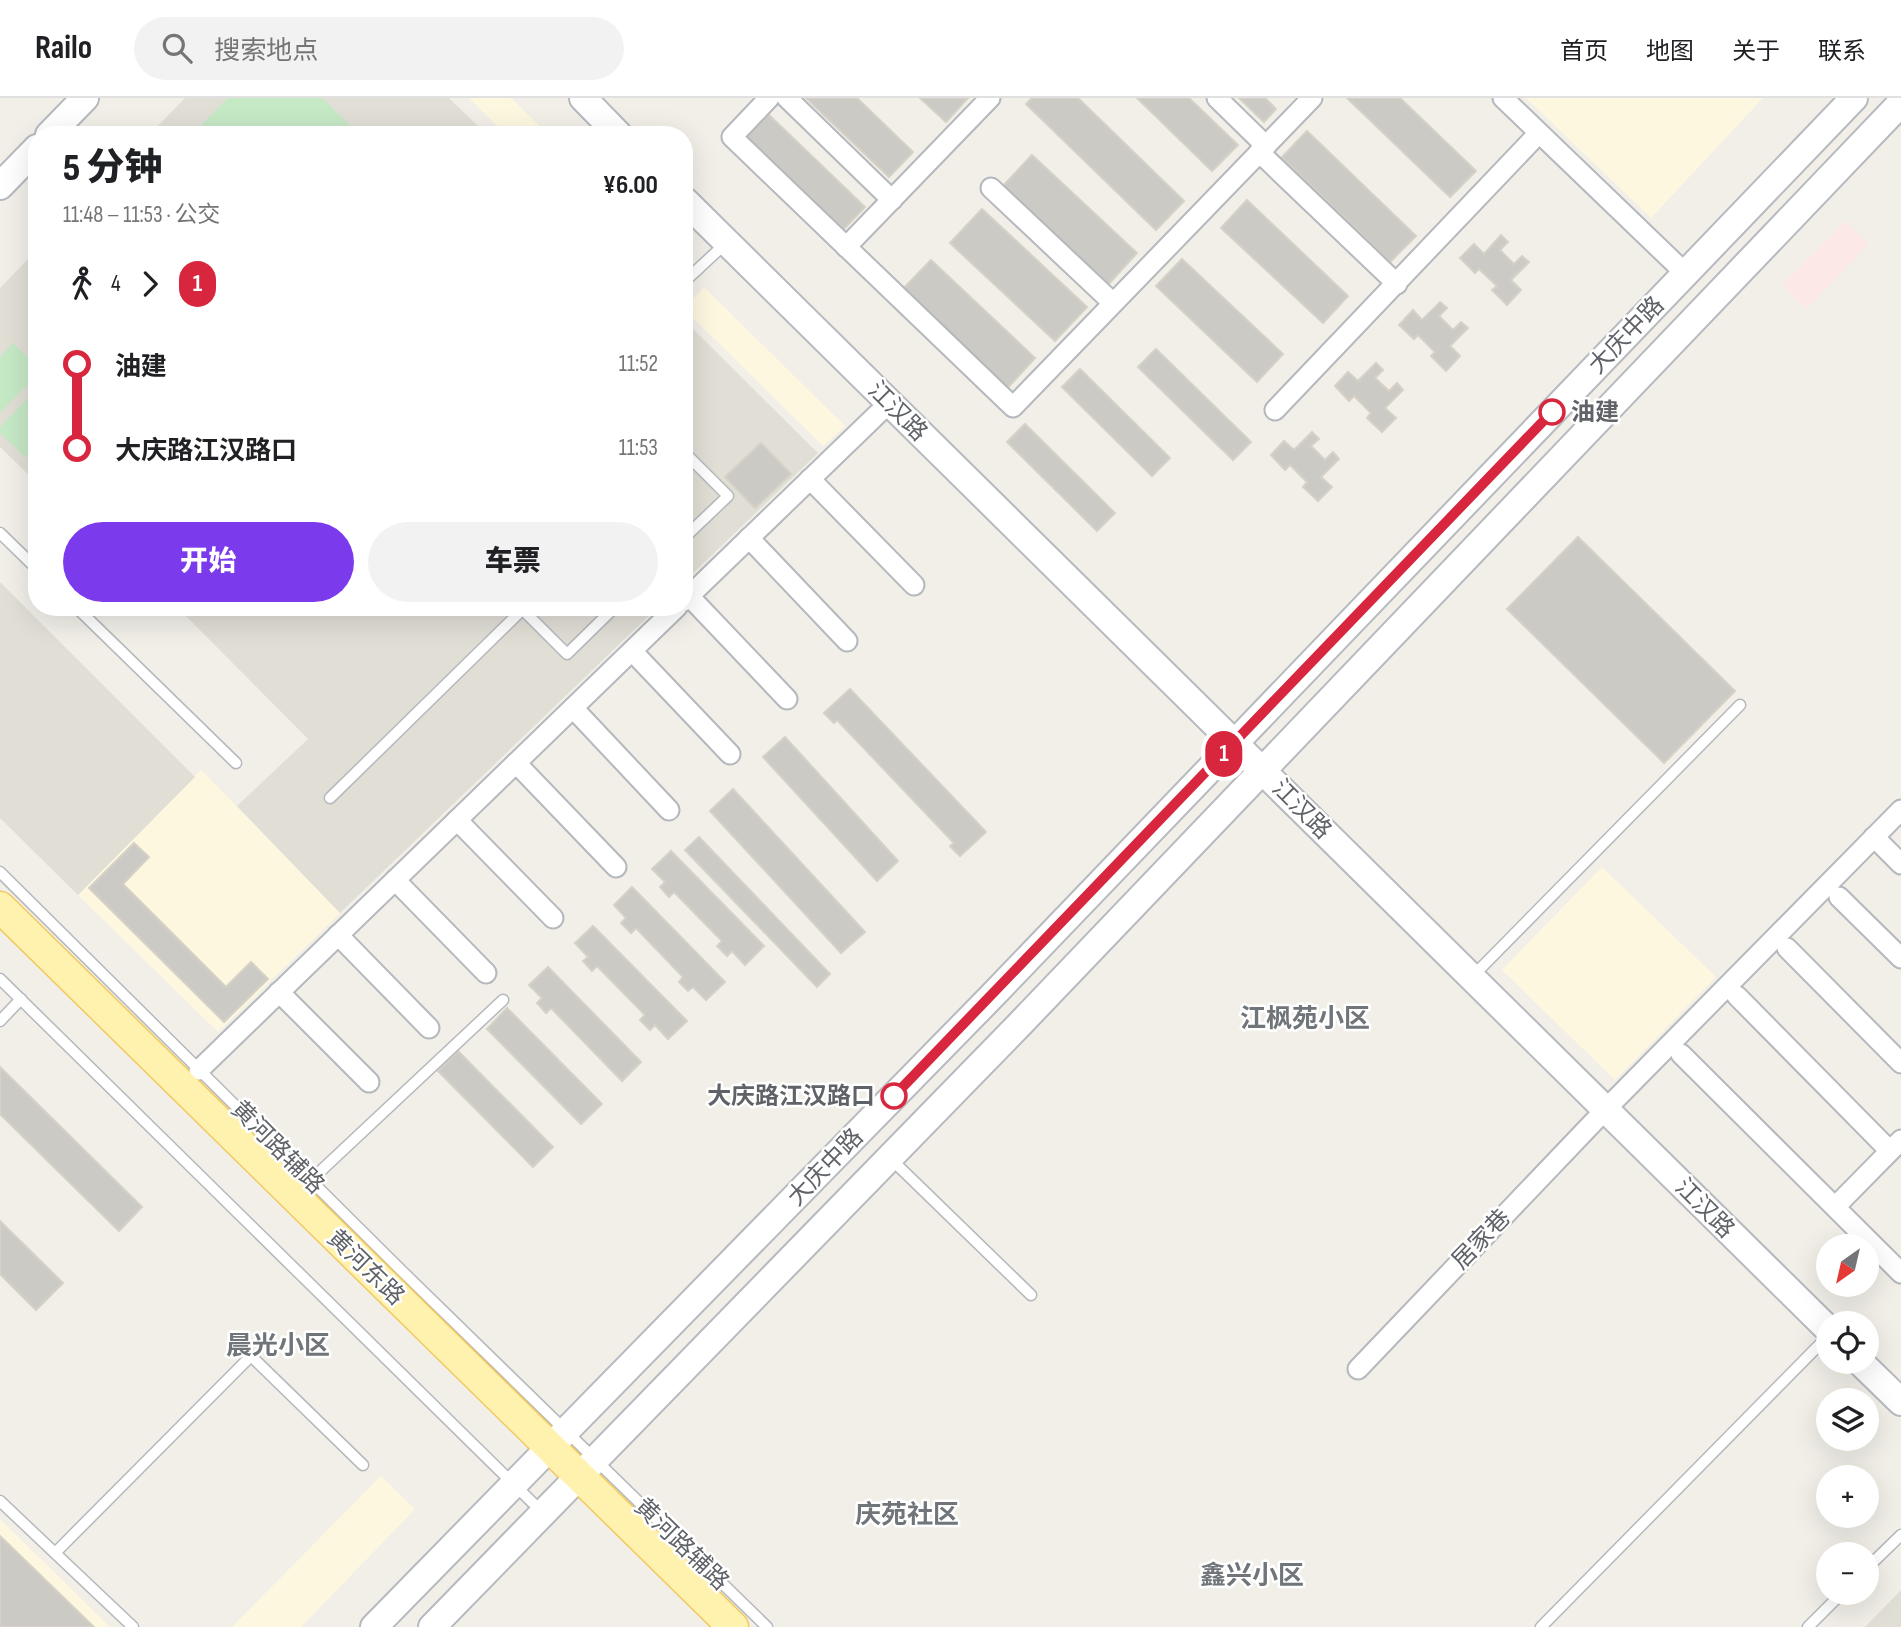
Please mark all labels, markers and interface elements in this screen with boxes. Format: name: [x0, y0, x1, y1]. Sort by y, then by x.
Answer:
search box: [134, 17, 624, 80]
text: Railo: [35, 28, 92, 68]
icon: search: [158, 29, 196, 67]
text: 搜索地点: [214, 36, 318, 67]
text: 首页: [1560, 37, 1608, 66]
text: 地图: [1646, 37, 1694, 66]
text: 关于: [1732, 37, 1780, 66]
text: 联系: [1818, 37, 1866, 66]
text: 5 分钟: [63, 146, 162, 191]
text: ¥6.00: [603, 170, 658, 201]
text: 11:48 – 11:53 · 公交: [63, 201, 221, 229]
icon: walk: [63, 265, 101, 303]
icon: forward: [131, 265, 169, 303]
text: 1: [193, 269, 202, 298]
text: 4: [111, 270, 121, 298]
street label: 大庆中路: [1583, 291, 1670, 380]
text: 11:52: [619, 350, 658, 378]
text: 油建: [115, 352, 167, 383]
street label: 江汉路: [862, 376, 933, 447]
place label: 油建: [1571, 398, 1619, 427]
marker: 油建: [1539, 399, 1565, 425]
text: 11:53: [619, 434, 658, 462]
text: 大庆路江汉路口: [115, 436, 297, 467]
button: 开始: [63, 522, 354, 602]
button: 车票: [368, 522, 658, 602]
line badge: 1: [1201, 731, 1247, 777]
text: 1: [1219, 739, 1229, 768]
street label: 江汉路: [1266, 774, 1337, 845]
district label: 江枫苑小区: [1240, 1004, 1370, 1035]
place label: 大庆路江汉路口: [707, 1082, 875, 1111]
marker: 大庆路江汉路口: [881, 1083, 907, 1109]
street label: 黄河路辅路: [225, 1095, 330, 1200]
street label: 大庆中路: [782, 1123, 869, 1212]
street label: 江汉路: [1669, 1173, 1740, 1244]
street label: 居家巷: [1446, 1203, 1517, 1275]
street label: 黄河东路: [321, 1224, 410, 1311]
north arrow: [1816, 1234, 1880, 1297]
map controls: [1816, 1234, 1879, 1605]
button: locate: [1816, 1311, 1879, 1374]
district label: 晨光小区: [226, 1331, 330, 1362]
button: layers: [1816, 1388, 1879, 1451]
button: +: [1816, 1465, 1879, 1528]
street label: 黄河路辅路: [628, 1492, 735, 1596]
district label: 庆苑社区: [855, 1500, 959, 1531]
button: −: [1816, 1542, 1879, 1605]
district label: 鑫兴小区: [1200, 1561, 1304, 1592]

